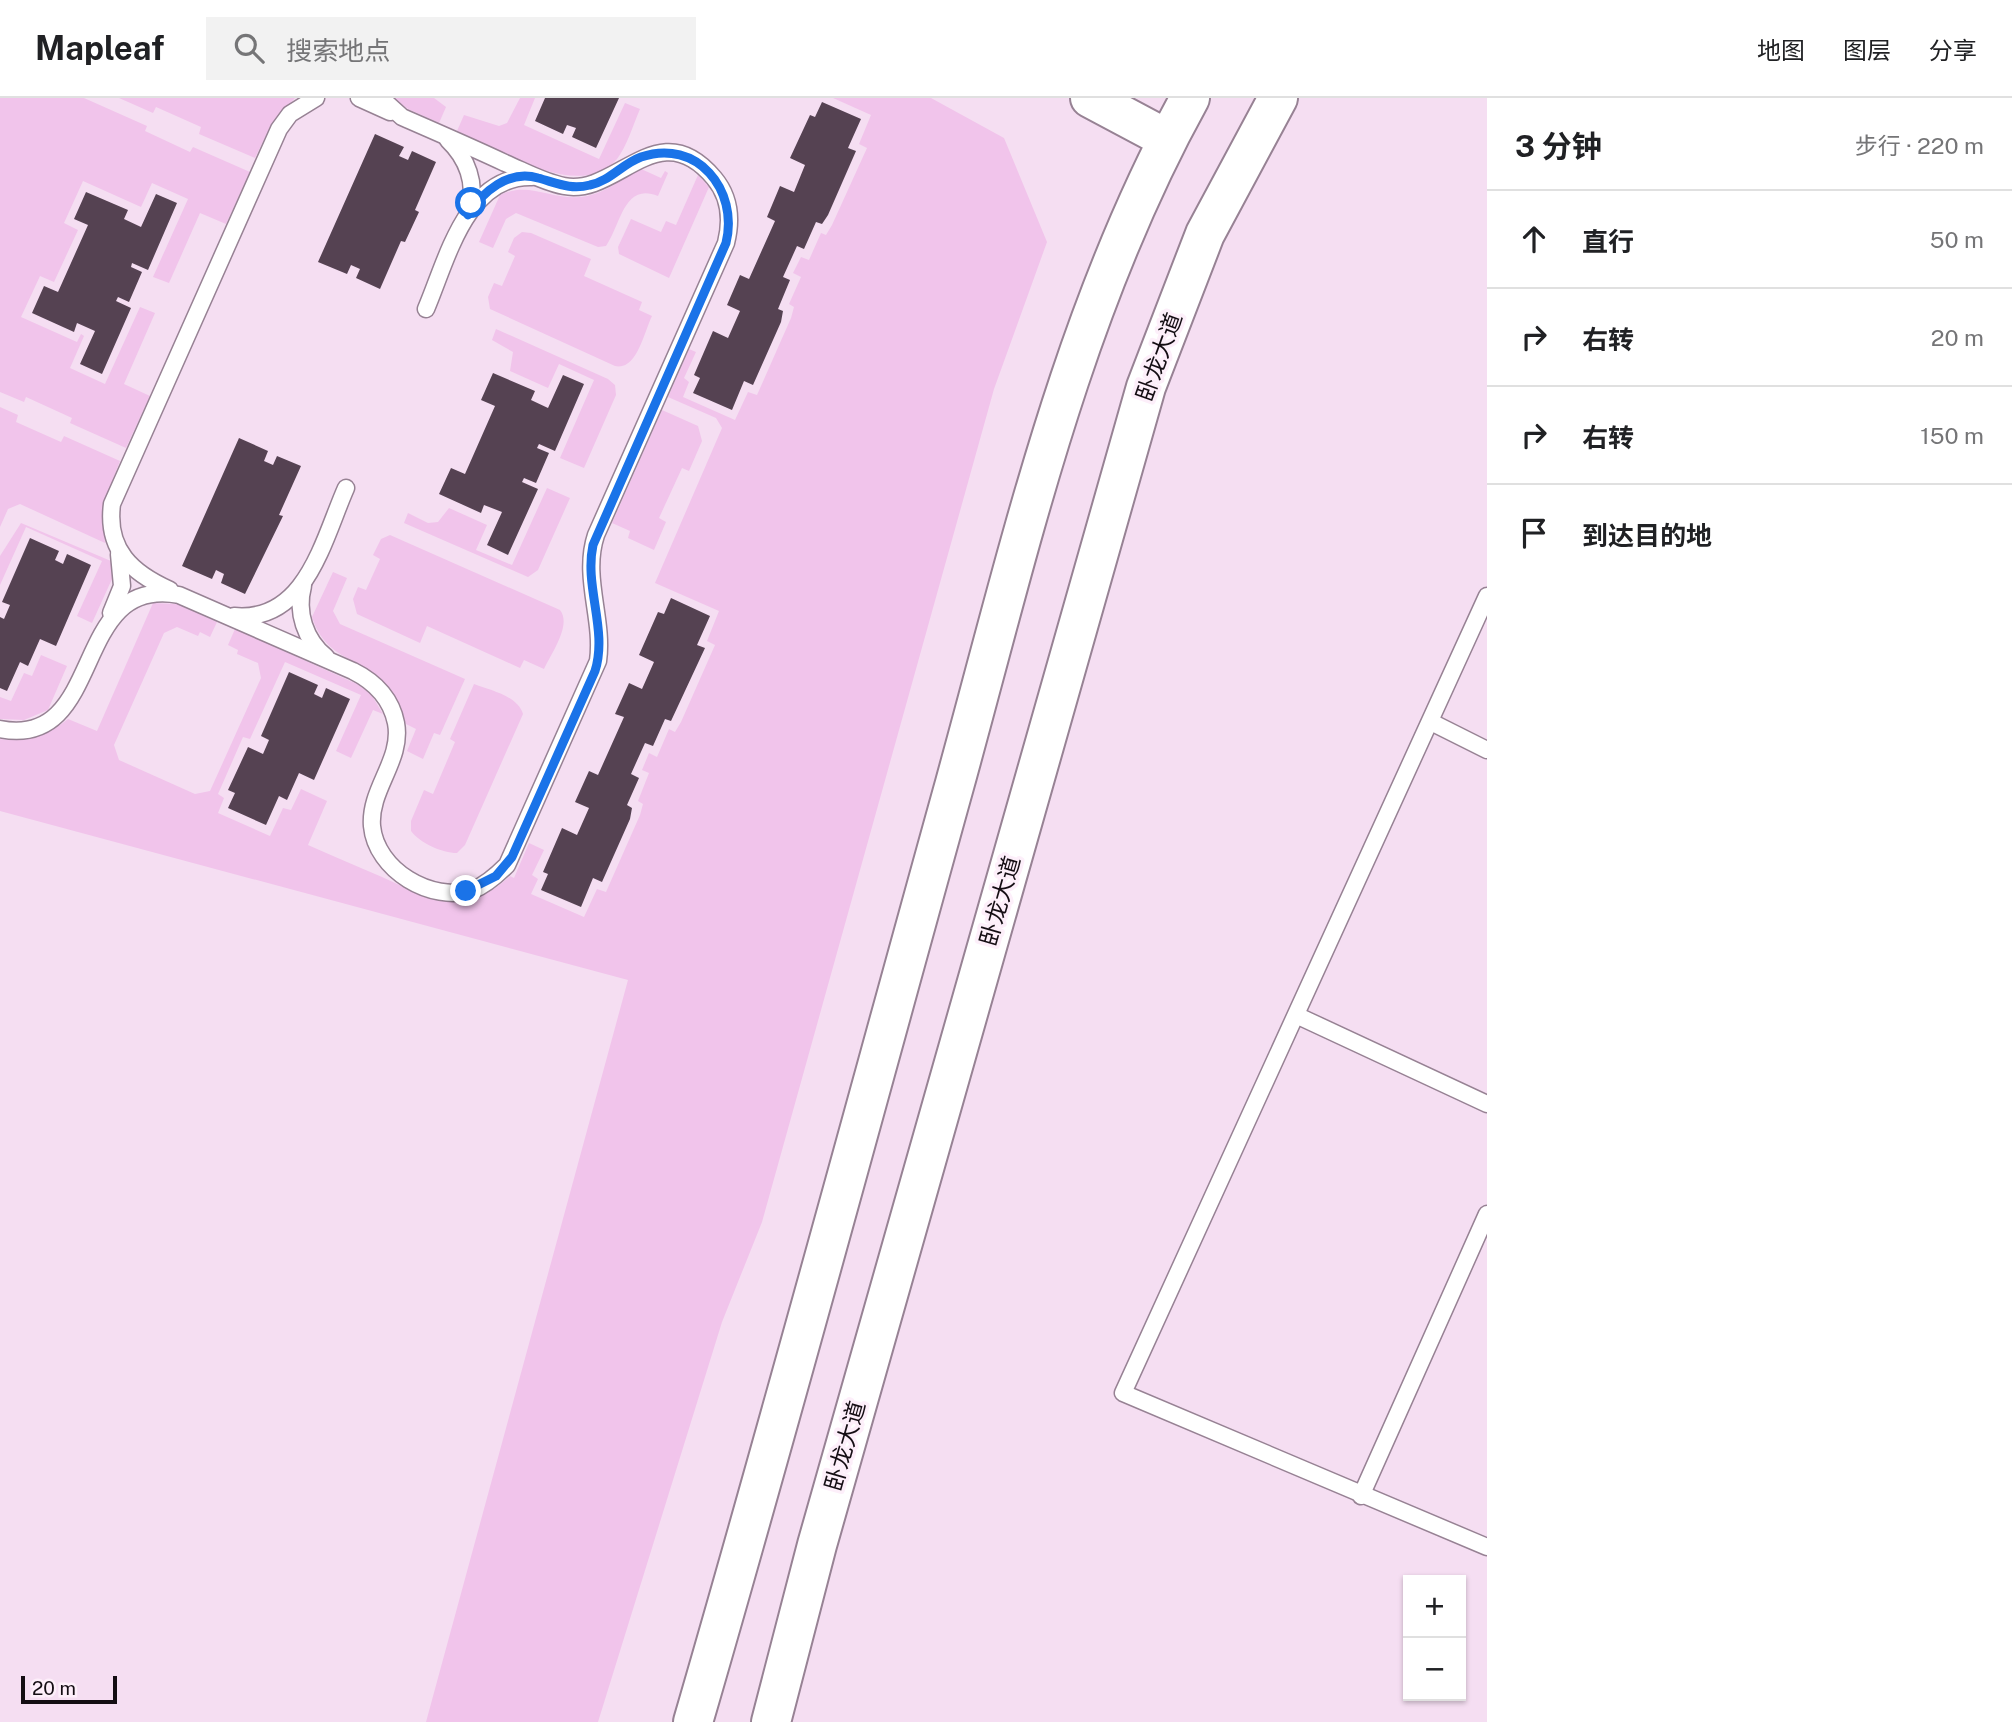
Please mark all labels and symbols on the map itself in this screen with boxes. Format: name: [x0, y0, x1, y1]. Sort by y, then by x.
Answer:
route start: [455, 187, 486, 218]
street label: 卧龙大道: [1130, 309, 1187, 405]
street label: 卧龙大道: [974, 853, 1025, 949]
route end: [450, 875, 481, 906]
street label: 卧龙大道: [819, 1398, 870, 1494]
scale bar: [21, 1673, 117, 1705]

